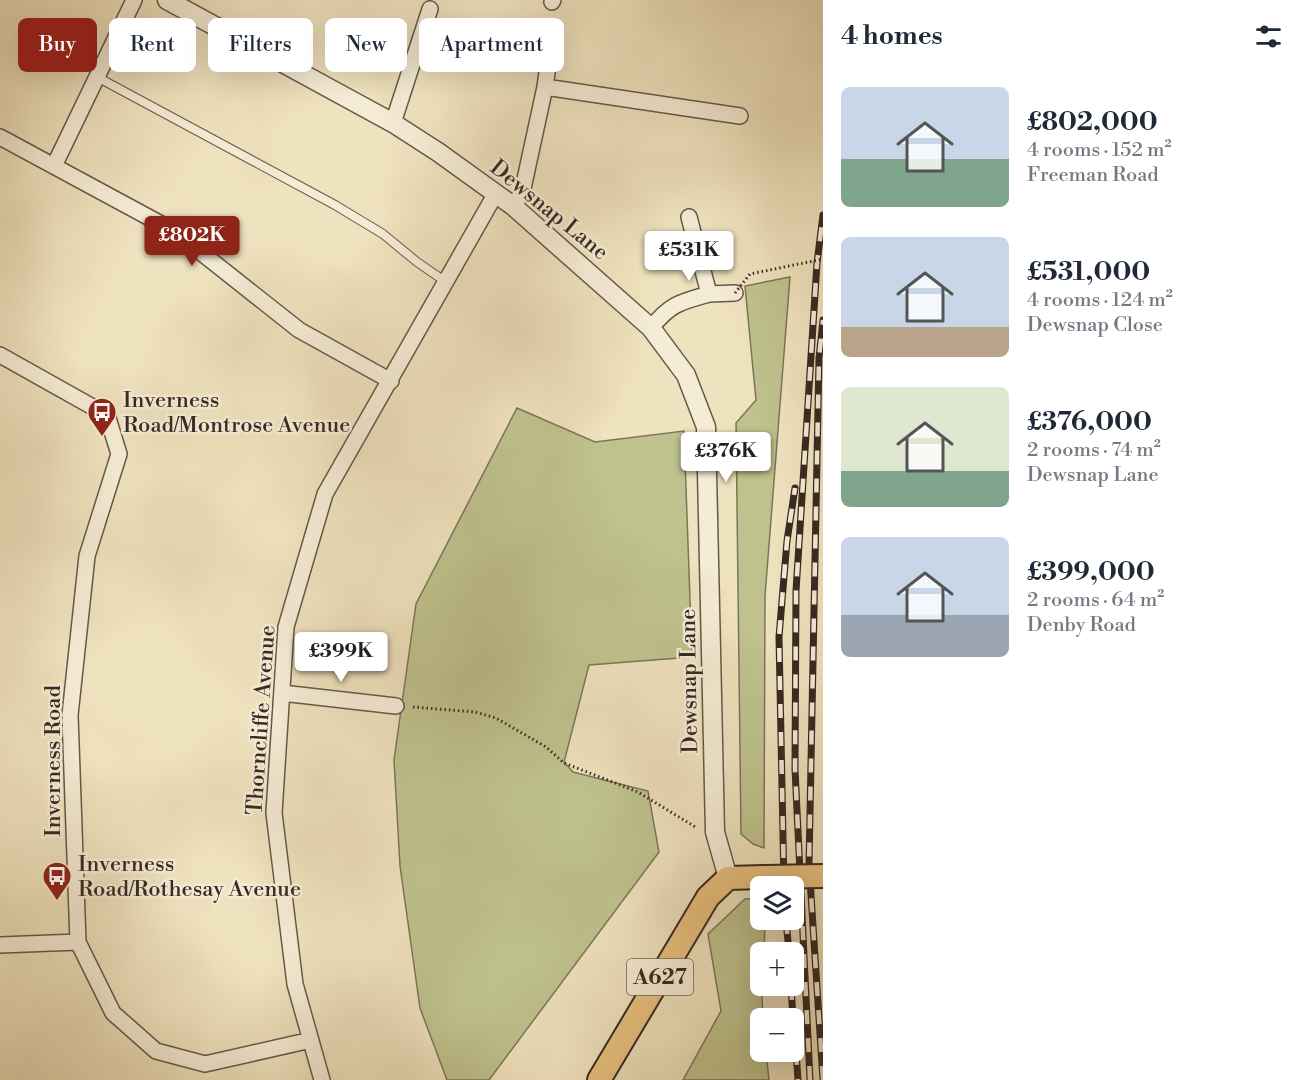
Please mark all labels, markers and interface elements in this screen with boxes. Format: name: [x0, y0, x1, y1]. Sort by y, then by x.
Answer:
chip: Buy: [18, 18, 97, 72]
chip: Rent: [109, 18, 196, 72]
chip: Filters: [208, 18, 313, 72]
chip: New: [325, 18, 407, 72]
chip: Apartment: [419, 18, 564, 72]
text: 4 homes: [841, 20, 943, 52]
icon: filters: [1252, 20, 1285, 53]
text: £802,000: [1027, 106, 1158, 138]
icon: home: [889, 111, 961, 183]
text: 4 rooms · 152 m²: [1027, 138, 1171, 163]
street label: Dewsnap Lane: [484, 154, 614, 266]
text: Freeman Road: [1027, 163, 1159, 188]
pin: £802K: [150, 216, 234, 267]
text: £802K: [159, 223, 225, 248]
pin: £531K: [647, 231, 731, 282]
text: £531K: [659, 238, 719, 263]
text: £531,000: [1027, 256, 1150, 288]
icon: home: [889, 261, 961, 333]
text: 4 rooms · 124 m²: [1027, 288, 1173, 313]
text: Dewsnap Close: [1027, 313, 1163, 338]
place label: Inverness Road/Montrose Avenue: [123, 387, 350, 439]
bus stop icon: Inverness Road/Montrose Avenue: [86, 396, 118, 438]
text: £376,000: [1027, 406, 1152, 438]
icon: home: [889, 411, 961, 483]
pin: £376K: [684, 432, 768, 483]
text: 2 rooms · 74 m²: [1027, 438, 1161, 463]
text: £376K: [695, 439, 757, 464]
text: Dewsnap Lane: [1027, 463, 1159, 488]
text: £399,000: [1027, 556, 1155, 588]
icon: home: [889, 561, 961, 633]
text: 2 rooms · 64 m²: [1027, 588, 1164, 613]
street label: Dewsnap Lane: [675, 608, 704, 754]
text: Denby Road: [1027, 613, 1136, 638]
street label: Thorncliffe Avenue: [241, 624, 282, 816]
pin: £399K: [299, 632, 383, 683]
text: £399K: [309, 639, 373, 664]
street label: Inverness Road: [40, 685, 67, 837]
place label: Inverness Road/Rothesay Avenue: [78, 851, 301, 903]
bus stop icon: Inverness Road/Rothesay Avenue: [41, 860, 73, 902]
map controls: [750, 876, 804, 1062]
button: layers: [750, 876, 804, 930]
button: +: [750, 942, 804, 996]
road number: A627: [627, 959, 693, 995]
button: −: [750, 1008, 804, 1062]

